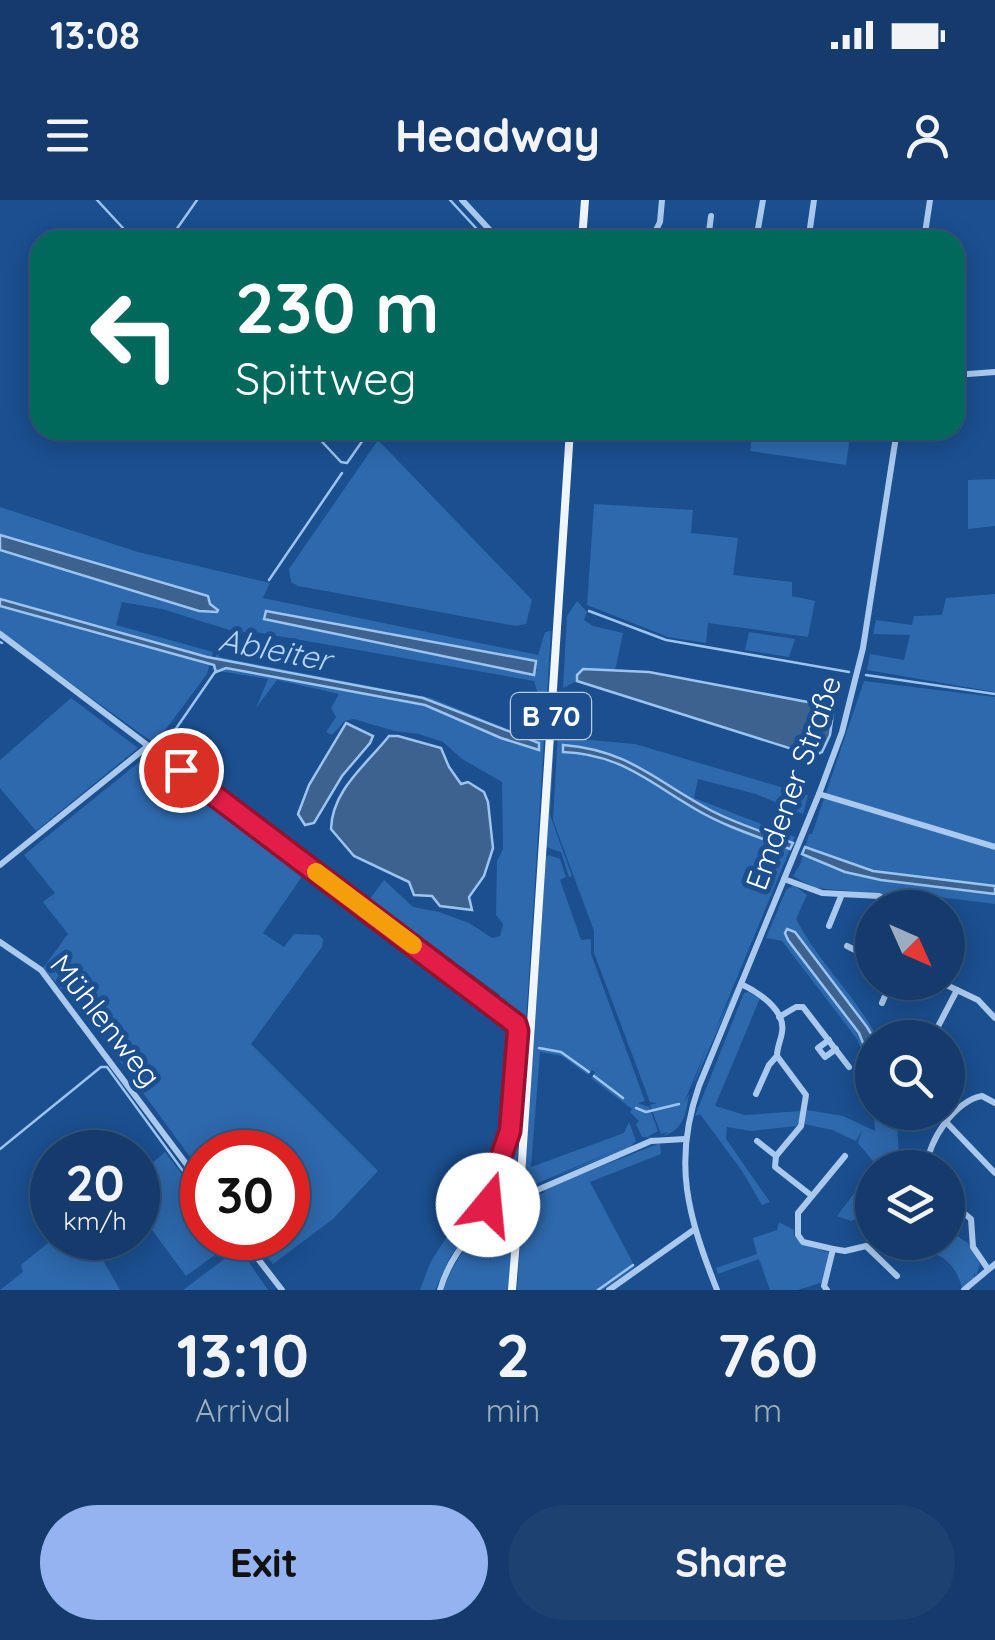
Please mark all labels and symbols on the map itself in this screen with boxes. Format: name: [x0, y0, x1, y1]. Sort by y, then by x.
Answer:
water label: Ableiter: [216, 619, 338, 680]
street label: Emdener Straße: [737, 670, 849, 895]
road number: B 70: [511, 693, 591, 739]
pin: [139, 728, 224, 813]
north arrow: [855, 890, 965, 1000]
street label: Mühlenweg: [42, 946, 169, 1094]
speed limit sign: 30: [180, 1130, 310, 1260]
position arrow: [436, 1153, 540, 1257]

